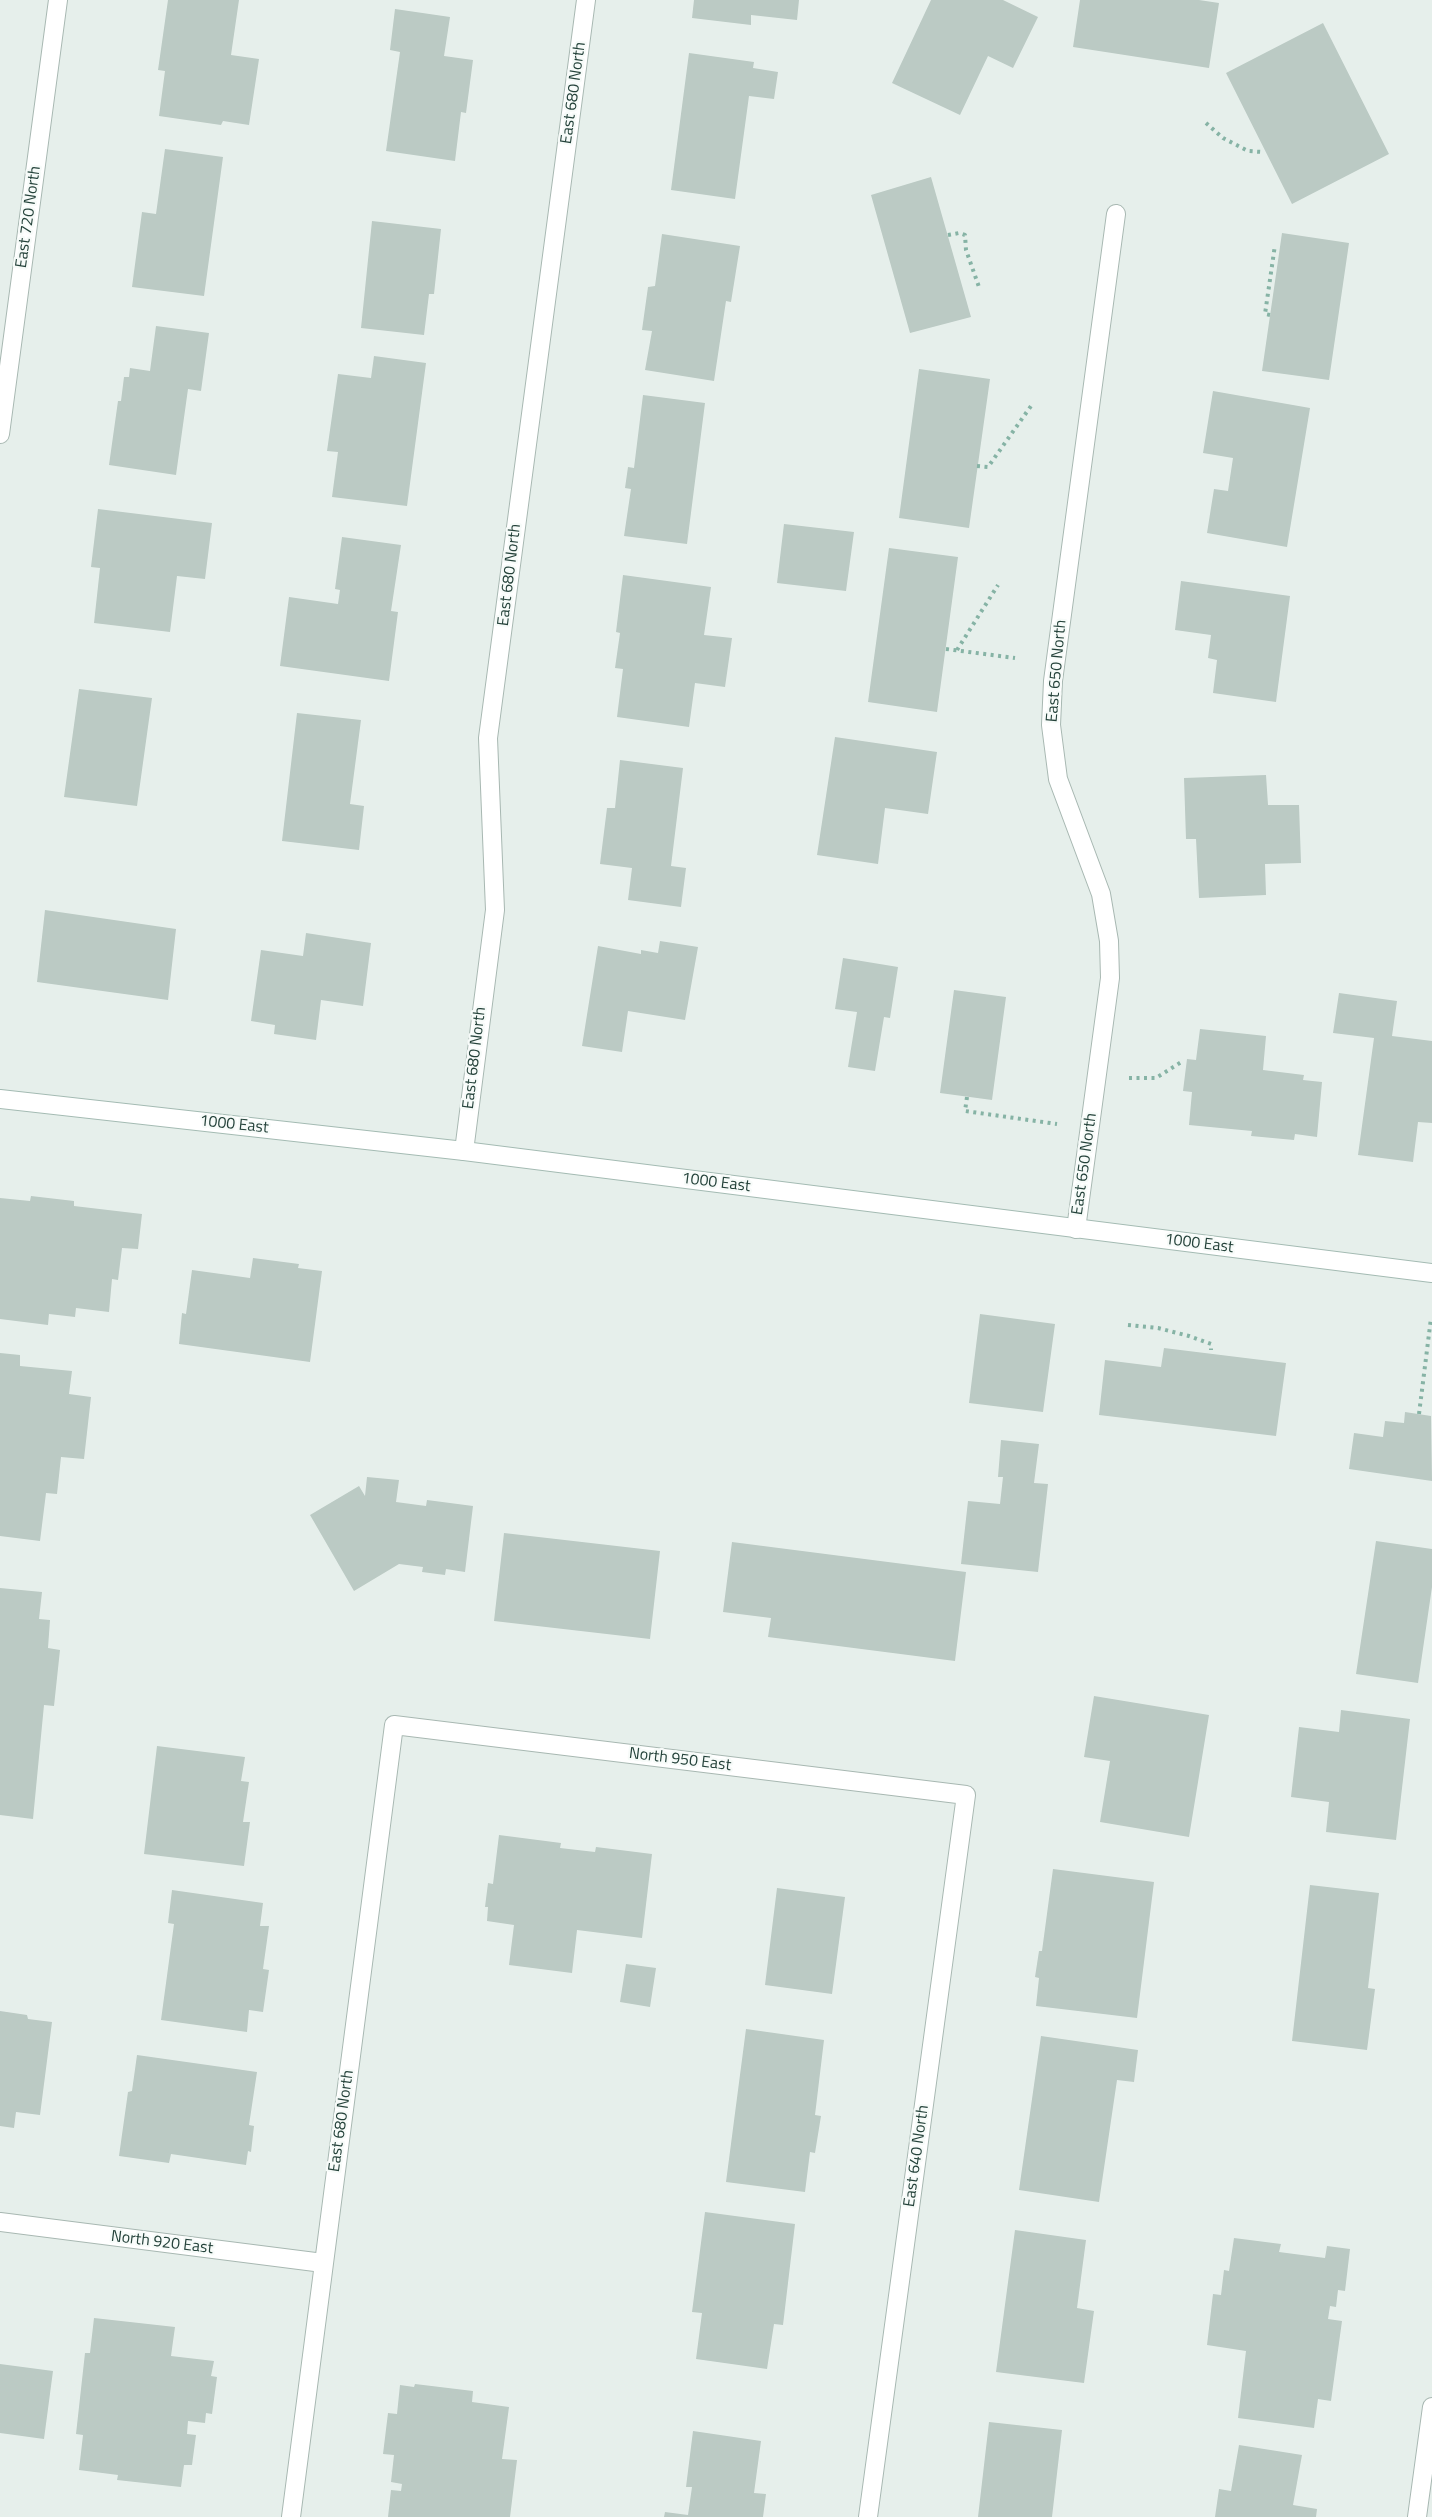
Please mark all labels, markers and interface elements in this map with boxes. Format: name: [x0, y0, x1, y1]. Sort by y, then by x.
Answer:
street label: East 680 North: [557, 41, 591, 145]
street label: East 720 North: [12, 165, 46, 269]
street label: East 680 North: [494, 523, 526, 627]
street label: East 650 North: [1043, 619, 1071, 723]
street label: East 680 North: [459, 1006, 491, 1110]
street label: 1000 East: [199, 1112, 269, 1138]
street label: East 650 North: [1068, 1112, 1102, 1216]
street label: 1000 East: [680, 1169, 752, 1197]
street label: 1000 East: [1163, 1230, 1235, 1258]
street label: North 950 East: [628, 1744, 732, 1776]
street label: East 680 North: [325, 2069, 359, 2173]
street label: East 640 North: [900, 2104, 934, 2208]
street label: North 920 East: [110, 2227, 214, 2259]

